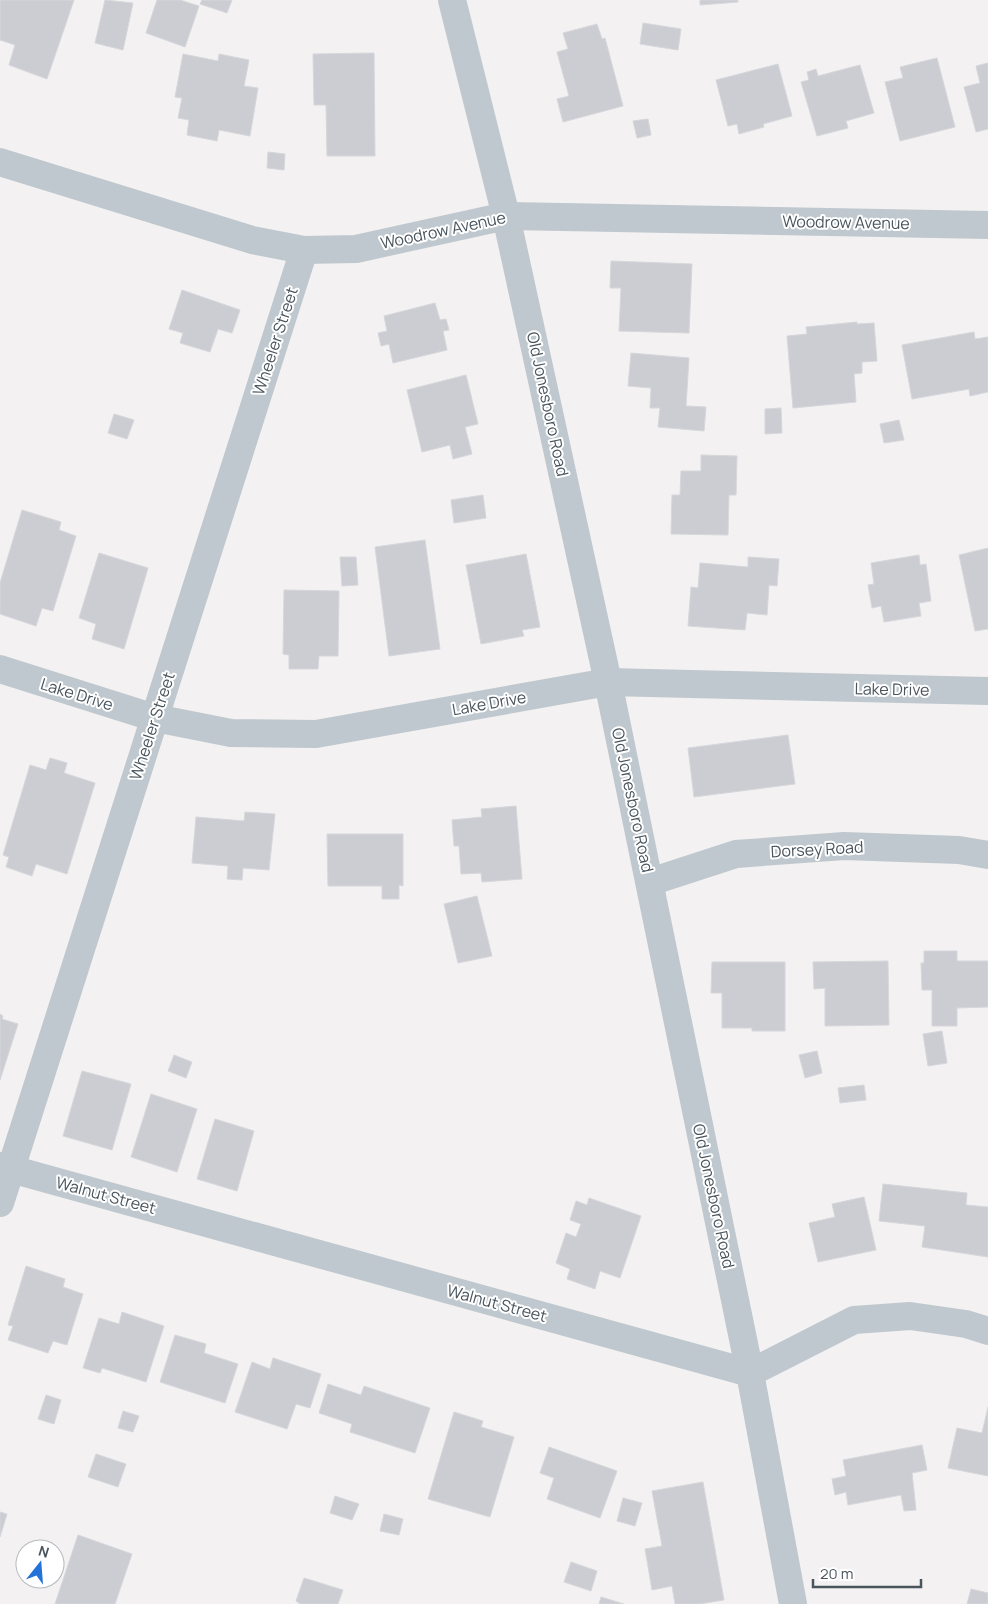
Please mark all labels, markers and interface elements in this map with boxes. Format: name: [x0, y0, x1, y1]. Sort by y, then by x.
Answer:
street label: Woodrow Avenue: [378, 206, 508, 254]
street label: Woodrow Avenue: [782, 210, 910, 234]
street label: Wheeler Street: [247, 284, 303, 398]
street label: Old Jonesboro Road: [522, 330, 574, 478]
street label: Wheeler Street: [124, 669, 180, 783]
street label: Lake Drive: [38, 673, 116, 715]
street label: Lake Drive: [854, 677, 930, 701]
street label: Lake Drive: [450, 686, 528, 720]
street label: Old Jonesboro Road: [607, 726, 659, 874]
street label: Dorsey Road: [770, 836, 864, 862]
street label: Old Jonesboro Road: [688, 1122, 740, 1270]
street label: Walnut Street: [54, 1171, 158, 1219]
street label: Walnut Street: [445, 1279, 549, 1327]
north arrow: [15, 1539, 65, 1589]
text: N: [36, 1541, 52, 1562]
scale bar: [813, 1556, 920, 1588]
text: 20 m: [820, 1563, 853, 1584]

